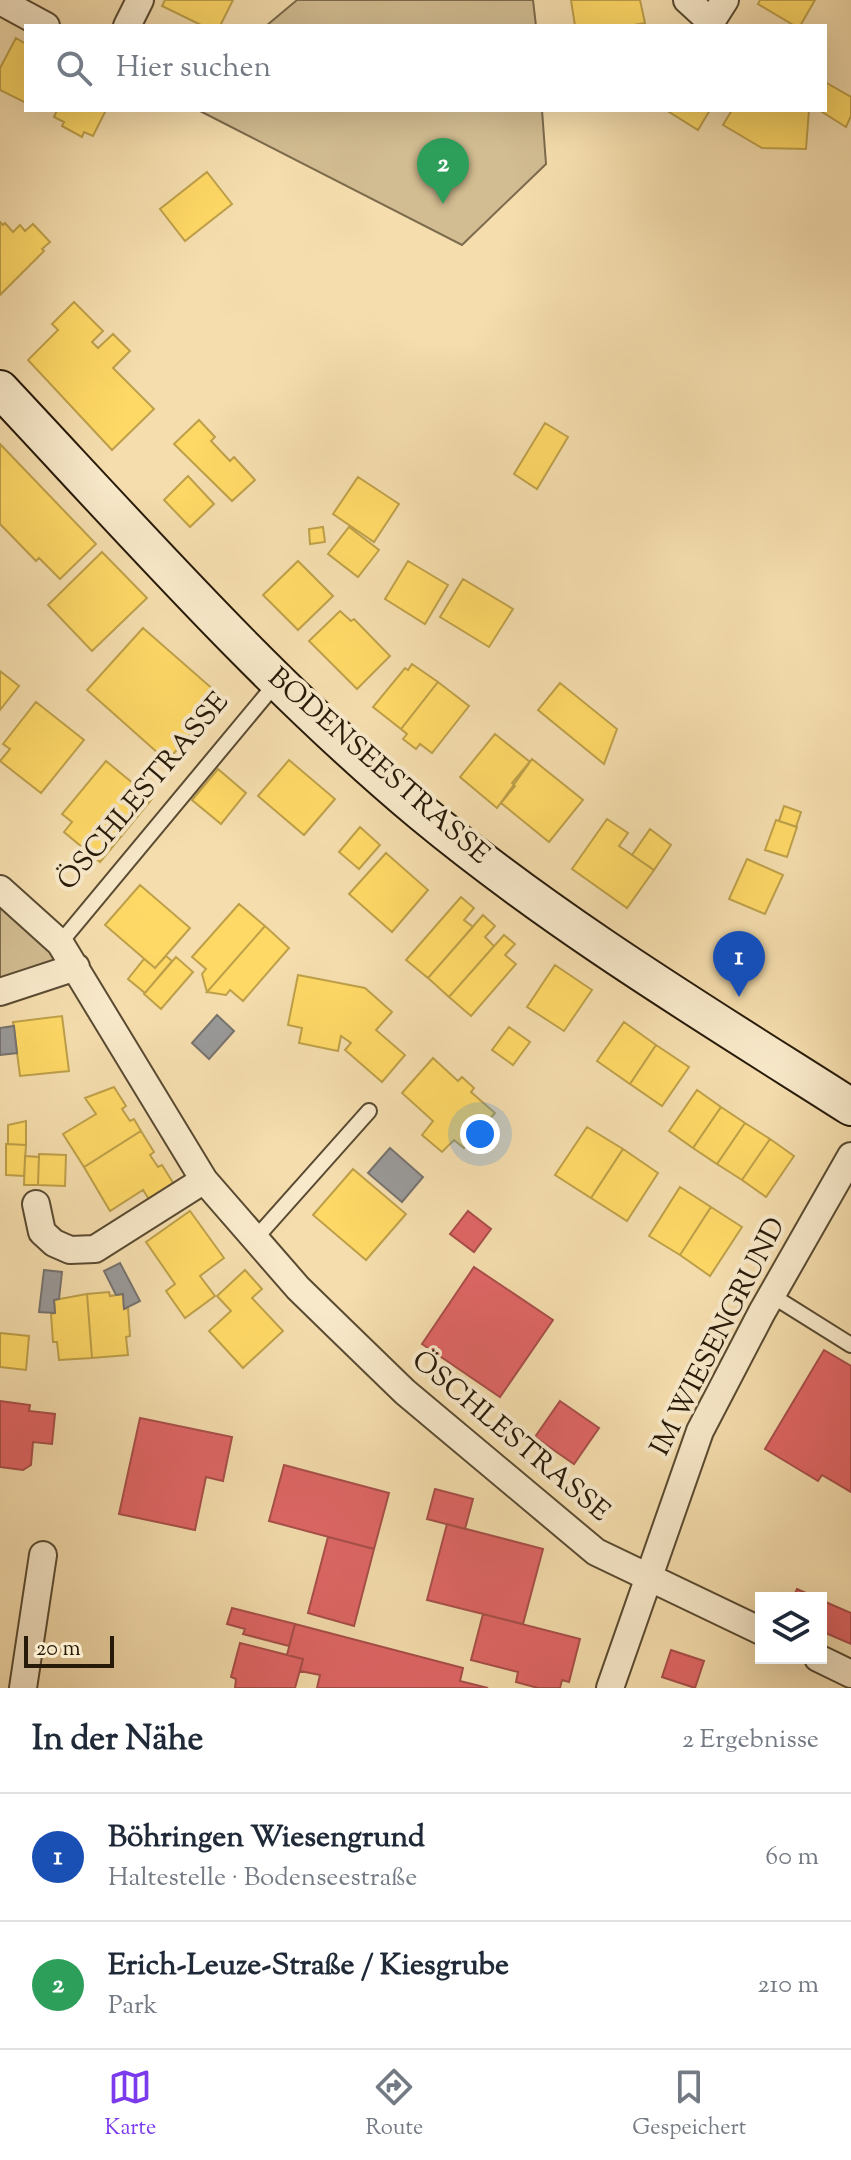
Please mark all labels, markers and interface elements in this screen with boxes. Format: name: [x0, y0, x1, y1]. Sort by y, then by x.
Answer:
search box: [24, 24, 827, 112]
icon: search: [52, 46, 96, 90]
text: Hier suchen: [116, 47, 271, 90]
pin: 2: [417, 138, 469, 204]
street label: BODENSEESTRASSE: [258, 659, 498, 875]
street label: ÖSCHLESTRASSE: [49, 684, 239, 900]
pin: 1: [713, 931, 765, 997]
your location: [460, 1114, 500, 1154]
street label: IM WIESENGRUND: [642, 1211, 796, 1463]
street label: ÖSCHLESTRASSE: [402, 1342, 618, 1532]
map controls: [755, 1592, 827, 1664]
button: layers: [755, 1592, 827, 1664]
scale bar: [24, 1632, 114, 1668]
text: 20 m: [36, 1634, 81, 1666]
text: In der Nähe: [32, 1716, 203, 1765]
text: 2 Ergebnisse: [682, 1722, 819, 1759]
text: Böhringen Wiesengrund: [108, 1817, 425, 1860]
text: 1: [54, 1839, 62, 1876]
text: 60 m: [765, 1839, 819, 1876]
text: Haltestelle · Bodenseestraße: [108, 1860, 417, 1897]
text: Erich-Leuze-Straße / Kiesgrube: [108, 1945, 509, 1988]
text: 2: [52, 1967, 64, 2004]
text: 210 m: [757, 1967, 819, 2004]
text: Park: [108, 1988, 158, 2025]
tab: Karte: [105, 2065, 156, 2145]
tab: Route: [366, 2065, 423, 2145]
tab: Gespeichert: [632, 2065, 746, 2145]

